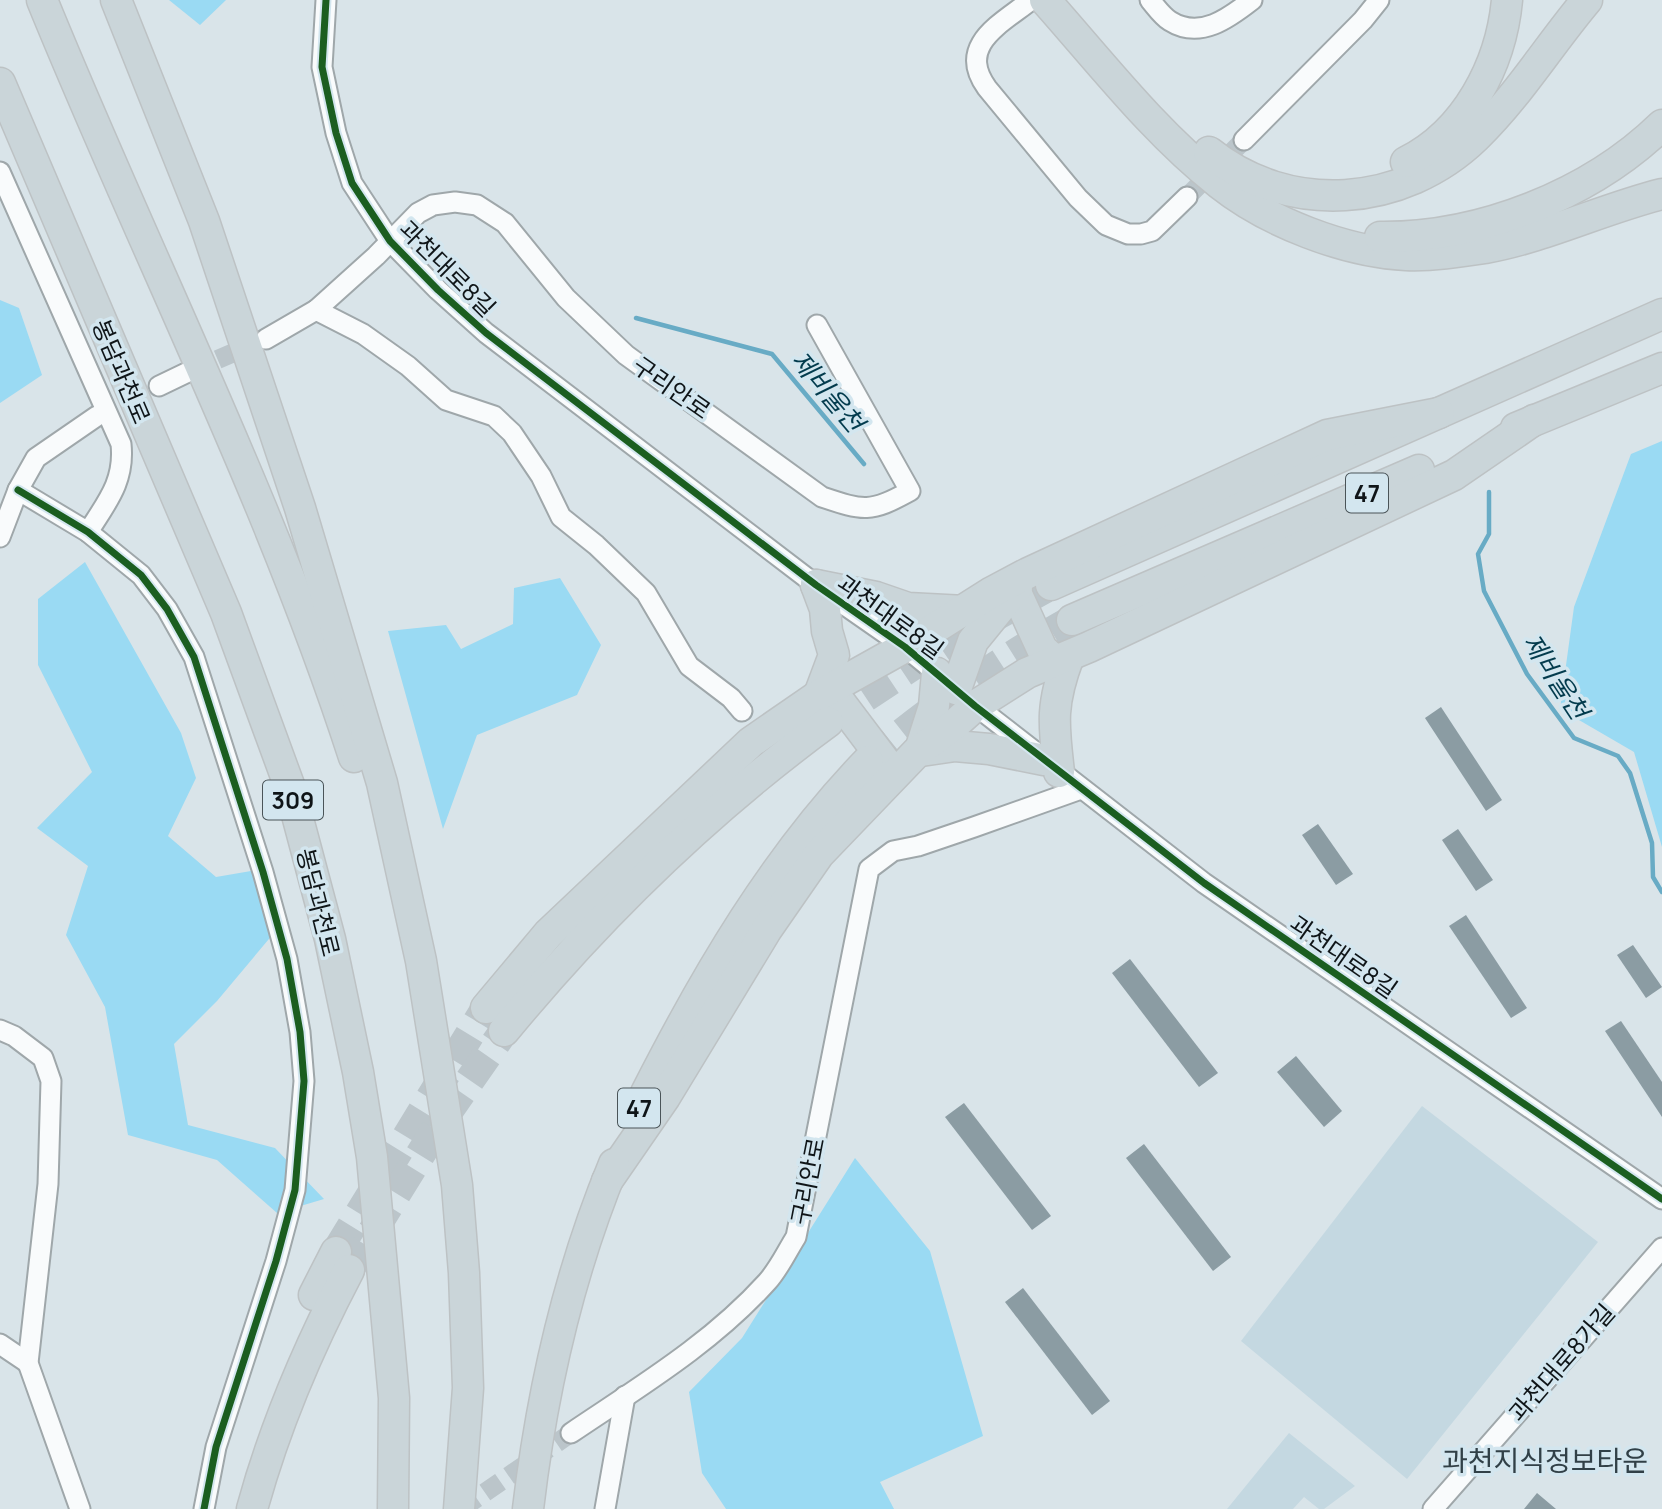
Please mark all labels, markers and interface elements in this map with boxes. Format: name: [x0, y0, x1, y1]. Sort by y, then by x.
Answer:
street label: 과천대로8길: [392, 212, 504, 324]
street label: 봉담과천로: [85, 314, 159, 428]
water label: 제비울천: [783, 343, 875, 442]
street label: 구리안로: [626, 348, 718, 426]
road number: 47: [1346, 474, 1388, 512]
street label: 과천대로8길: [831, 566, 951, 666]
water label: 제비울천: [1515, 626, 1599, 729]
road number: 309: [263, 780, 323, 820]
street label: 봉담과천로: [290, 844, 348, 960]
street label: 과천대로8길: [1284, 907, 1404, 1005]
road number: 47: [618, 1088, 660, 1128]
street label: 구리안로: [782, 1134, 832, 1228]
street label: 과천대로8가길: [1501, 1296, 1621, 1428]
district label: 과천지식정보타운: [1442, 1441, 1648, 1479]

